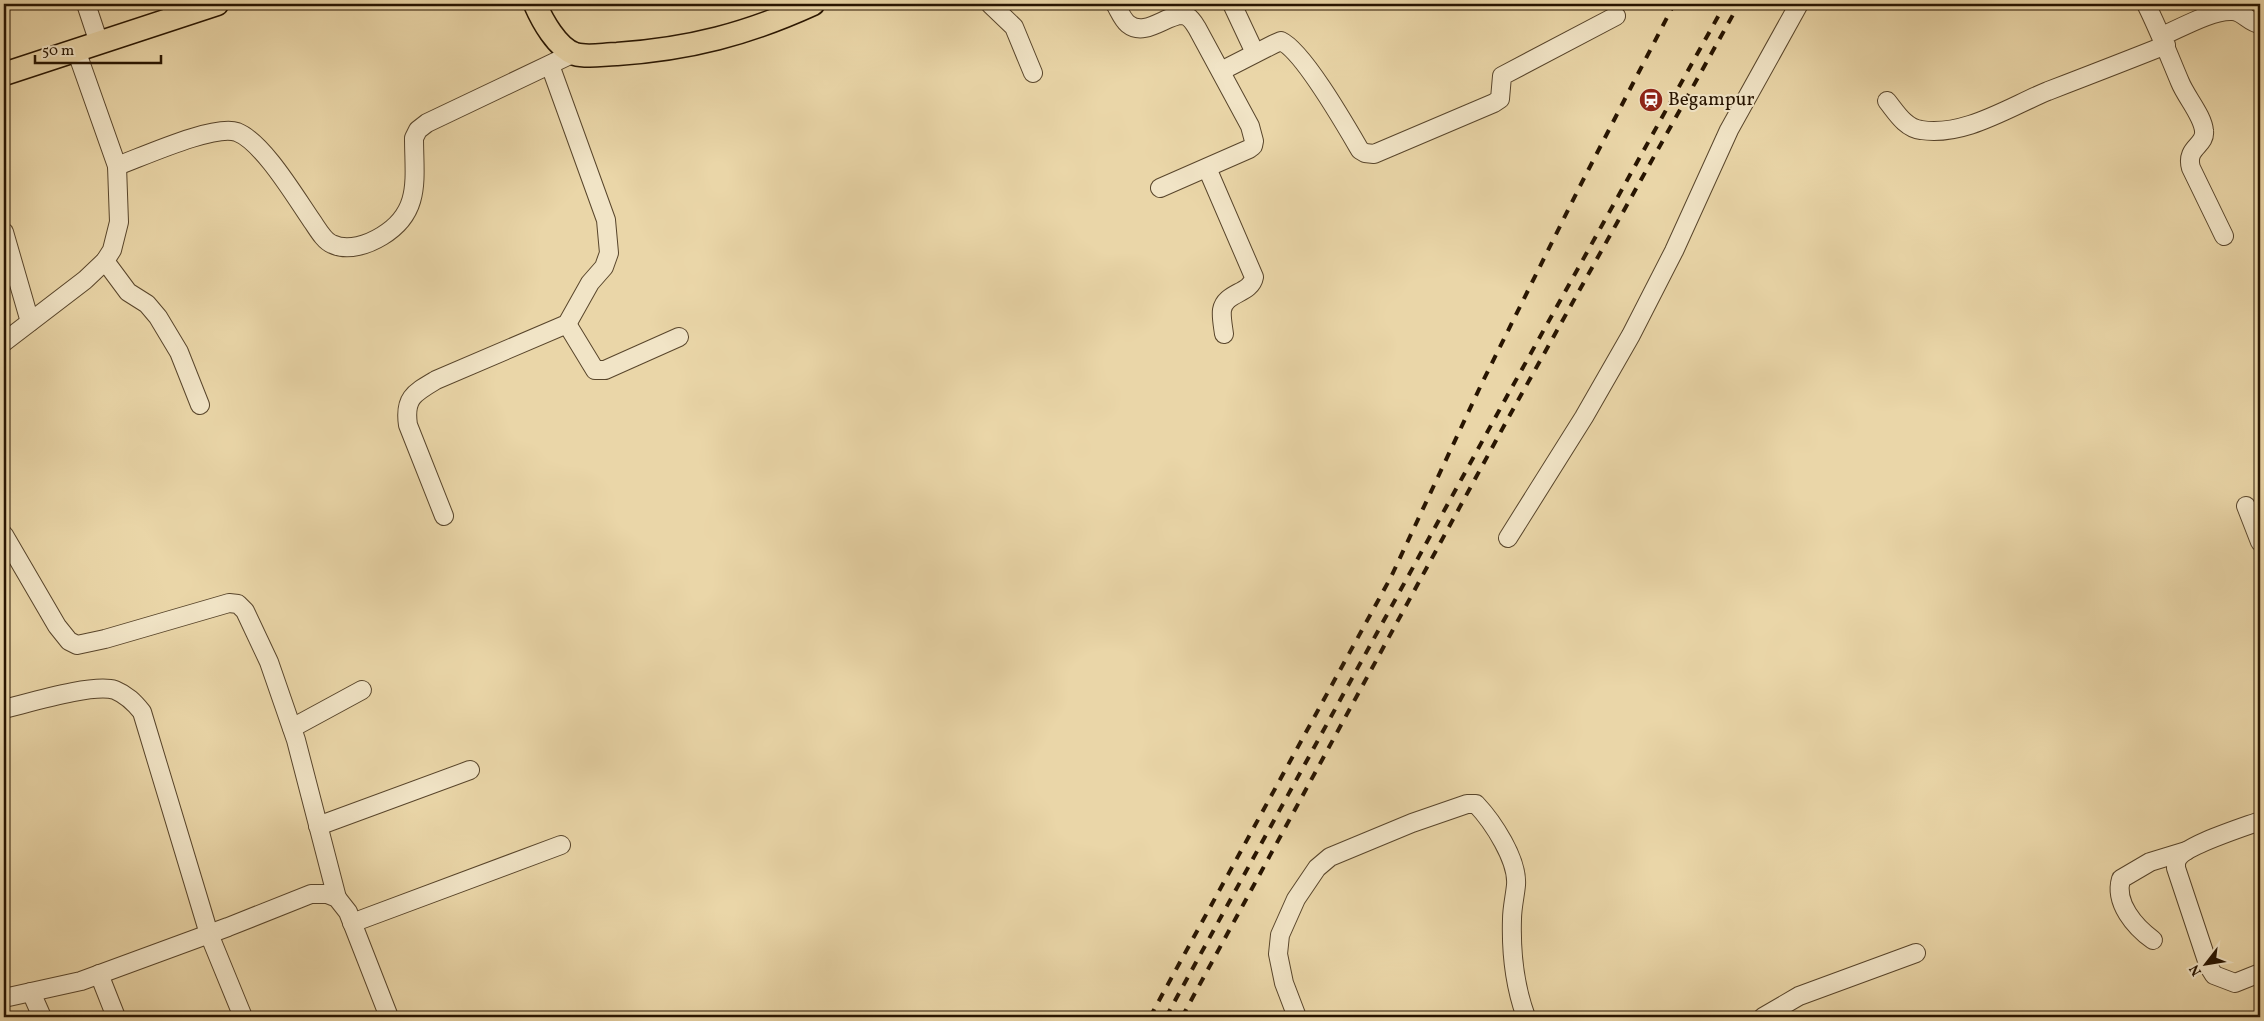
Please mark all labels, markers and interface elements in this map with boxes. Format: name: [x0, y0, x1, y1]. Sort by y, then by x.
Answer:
scale bar: [35, 32, 161, 64]
text: 50 m: [42, 41, 74, 62]
station icon: Begampur: [1638, 87, 1664, 113]
place label: Begampur: [1668, 87, 1754, 113]
north arrow: [2182, 938, 2232, 988]
text: N: [2185, 961, 2207, 979]

